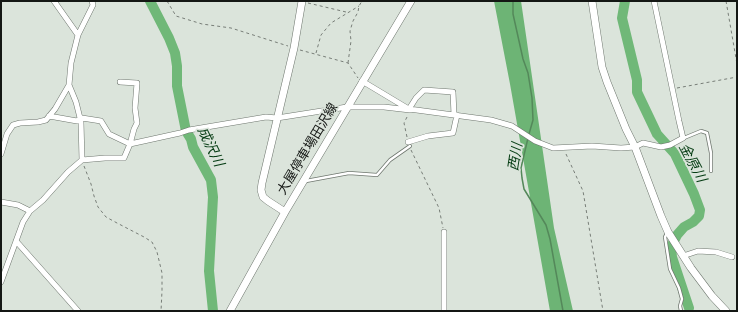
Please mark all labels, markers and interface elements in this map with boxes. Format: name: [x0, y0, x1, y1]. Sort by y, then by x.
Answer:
street label: 大屋停車場田沢線: [275, 100, 341, 198]
water label: 成沢川: [193, 124, 227, 170]
water label: 金原川: [675, 141, 709, 185]
water label: 西川: [506, 142, 526, 172]

